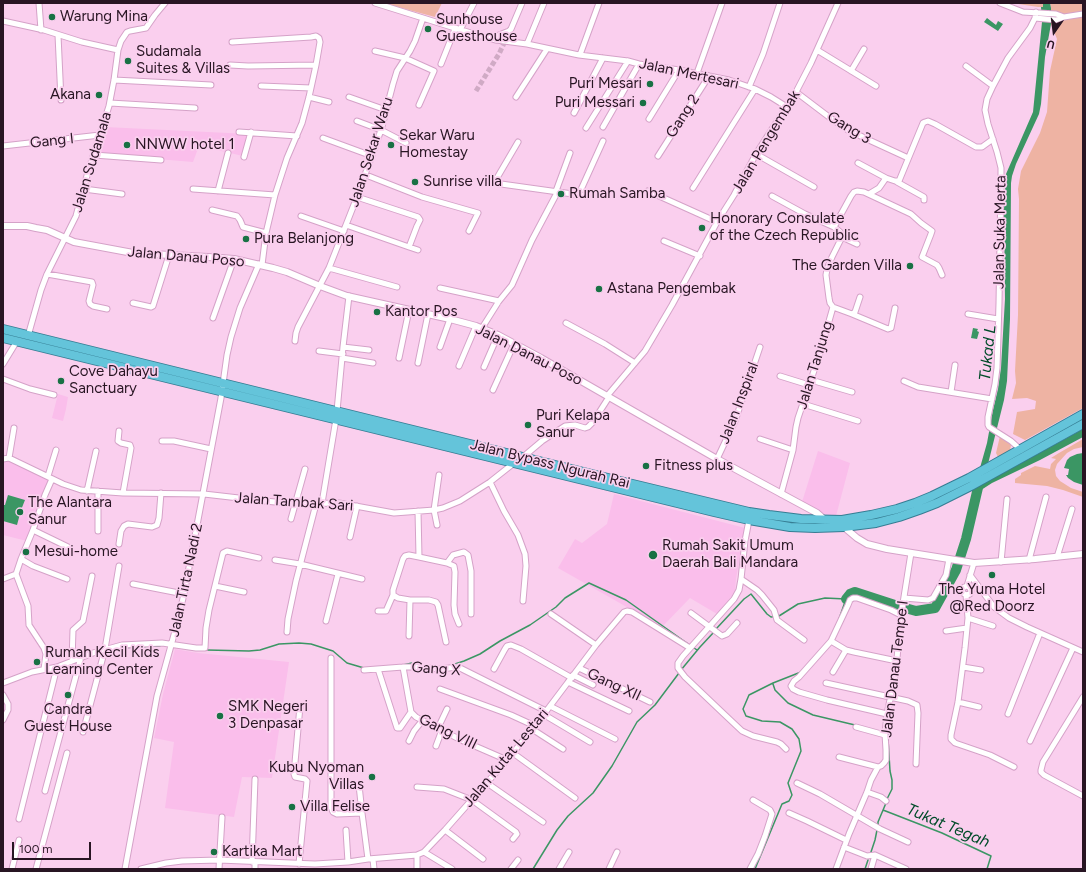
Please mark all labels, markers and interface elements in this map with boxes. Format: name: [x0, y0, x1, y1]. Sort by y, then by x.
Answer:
place label: Warung Mina: [60, 8, 148, 26]
place label: Sunhouse Guesthouse: [436, 11, 517, 46]
marker: Warung Mina: [47, 12, 57, 22]
north arrow: [1034, 12, 1074, 52]
marker: Sunhouse Guesthouse: [423, 24, 433, 34]
text: U: [1046, 37, 1056, 51]
place label: Sudamala Suites & Villas: [136, 43, 230, 78]
street label: Jalan Mertesari: [638, 55, 740, 93]
marker: Sudamala Suites & Villas: [123, 56, 133, 66]
place label: Puri Mesari: [569, 75, 642, 93]
marker: Puri Mesari: [645, 79, 655, 89]
place label: Akana: [50, 86, 91, 104]
street label: Jalan Pengembak: [728, 87, 804, 197]
marker: Akana: [94, 90, 104, 100]
street label: Gang 2: [662, 91, 704, 141]
place label: Puri Messari: [555, 94, 635, 112]
street label: Jalan Sekar Waru: [345, 95, 397, 209]
marker: Puri Messari: [638, 98, 648, 108]
street label: Gang 3: [824, 108, 874, 148]
street label: Jalan Sudamala: [68, 110, 116, 214]
place label: Sekar Waru Homestay: [399, 127, 475, 162]
street label: Gang I: [29, 130, 75, 152]
place label: NNWW hotel 1: [135, 136, 235, 154]
marker: NNWW hotel 1: [122, 140, 132, 150]
marker: Sekar Waru Homestay: [386, 140, 396, 150]
place label: Sunrise villa: [423, 173, 502, 191]
street label: Jalan Suka Merta: [990, 175, 1010, 289]
marker: Sunrise villa: [410, 177, 420, 187]
place label: Rumah Samba: [569, 185, 665, 203]
marker: Rumah Samba: [556, 189, 566, 199]
place label: Honorary Consulate of the Czech Republic: [710, 210, 859, 245]
marker: Honorary Consulate of the Czech Republic: [697, 223, 707, 233]
place label: Pura Belanjong: [254, 230, 354, 248]
marker: Pura Belanjong: [241, 234, 251, 244]
street label: Jalan Danau Poso: [127, 243, 245, 271]
place label: The Garden Villa: [792, 257, 902, 275]
marker: The Garden Villa: [905, 261, 915, 271]
place label: Astana Pengembak: [607, 280, 736, 298]
marker: Astana Pengembak: [594, 284, 604, 294]
place label: Kantor Pos: [385, 303, 457, 321]
marker: Kantor Pos: [372, 307, 382, 317]
street label: Jalan Tanjung: [793, 319, 837, 411]
street label: Jalan Danau Poso: [473, 320, 585, 390]
water label: Tukad L: [976, 324, 1000, 382]
street label: Jalan Inspiral: [715, 360, 763, 446]
place label: Cove Dahayu Sanctuary: [69, 363, 158, 398]
marker: Cove Dahayu Sanctuary: [56, 376, 66, 386]
place label: Puri Kelapa Sanur: [536, 407, 610, 442]
marker: Puri Kelapa Sanur: [523, 420, 533, 430]
street label: Jalan Bypass Ngurah Rai: [468, 435, 632, 493]
place label: Fitness plus: [654, 457, 733, 475]
marker: Fitness plus: [641, 461, 651, 471]
street label: Jalan Tambak Sari: [234, 489, 354, 515]
place label: The Alantara Sanur: [28, 494, 112, 529]
marker: The Alantara Sanur: [15, 507, 25, 517]
street label: Jalan Tirta Nadi 2: [165, 521, 207, 639]
place label: Rumah Sakit Umum Daerah Bali Mandara: [662, 537, 798, 572]
place label: Mesui-home: [34, 543, 118, 561]
marker: Mesui-home: [21, 547, 31, 557]
marker: Rumah Sakit Umum Daerah Bali Mandara: [647, 549, 659, 561]
marker: The Yuma Hotel @Red Doorz: [987, 570, 997, 580]
place label: The Yuma Hotel @Red Doorz: [939, 581, 1045, 616]
street label: Jalan Danau Tempe I: [878, 600, 912, 738]
place label: Rumah Kecil Kids Learning Center: [45, 644, 159, 679]
marker: Rumah Kecil Kids Learning Center: [32, 657, 42, 667]
street label: Gang X: [411, 658, 461, 680]
street label: Gang XII: [584, 665, 644, 705]
marker: Candra Guest House: [63, 690, 73, 700]
place label: SMK Negeri 3 Denpasar: [228, 698, 308, 733]
place label: Candra Guest House: [24, 701, 112, 736]
street label: Jalan Kutat Lestari: [459, 705, 553, 811]
street label: Gang VIII: [416, 710, 480, 754]
marker: SMK Negeri 3 Denpasar: [215, 711, 225, 721]
place label: Kubu Nyoman Villas: [269, 759, 364, 794]
marker: Kubu Nyoman Villas: [367, 772, 377, 782]
place label: Villa Felise: [300, 798, 370, 816]
water label: Tukat Tegah: [904, 800, 992, 852]
marker: Villa Felise: [287, 802, 297, 812]
scale bar: [14, 834, 93, 860]
text: 100 m: [19, 842, 53, 856]
place label: Kartika Mart: [222, 843, 302, 861]
marker: Kartika Mart: [209, 847, 219, 857]

